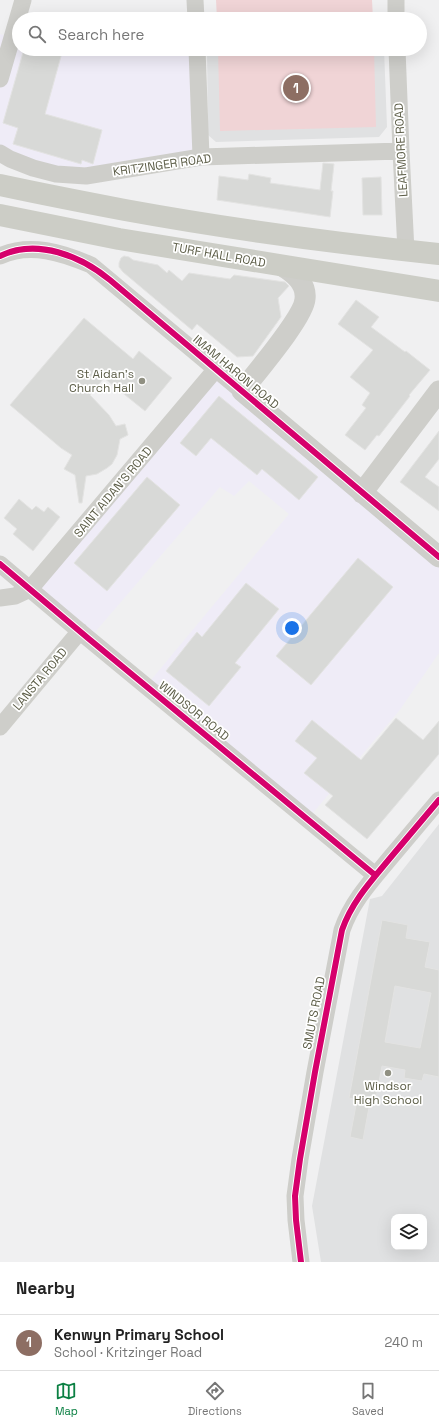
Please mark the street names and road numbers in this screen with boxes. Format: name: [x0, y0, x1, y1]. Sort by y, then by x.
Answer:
street label: LEAFMORE ROAD: [391, 103, 411, 197]
street label: KRITZINGER ROAD: [112, 150, 212, 180]
street label: TURF HALL ROAD: [171, 239, 267, 271]
street label: IMAM HARON ROAD: [190, 331, 282, 413]
street label: SAINT AIDAN'S ROAD: [70, 443, 156, 541]
street label: LANSTA ROAD: [9, 644, 71, 714]
street label: WINDSOR ROAD: [155, 678, 233, 744]
street label: SMUTS ROAD: [299, 975, 329, 1051]

